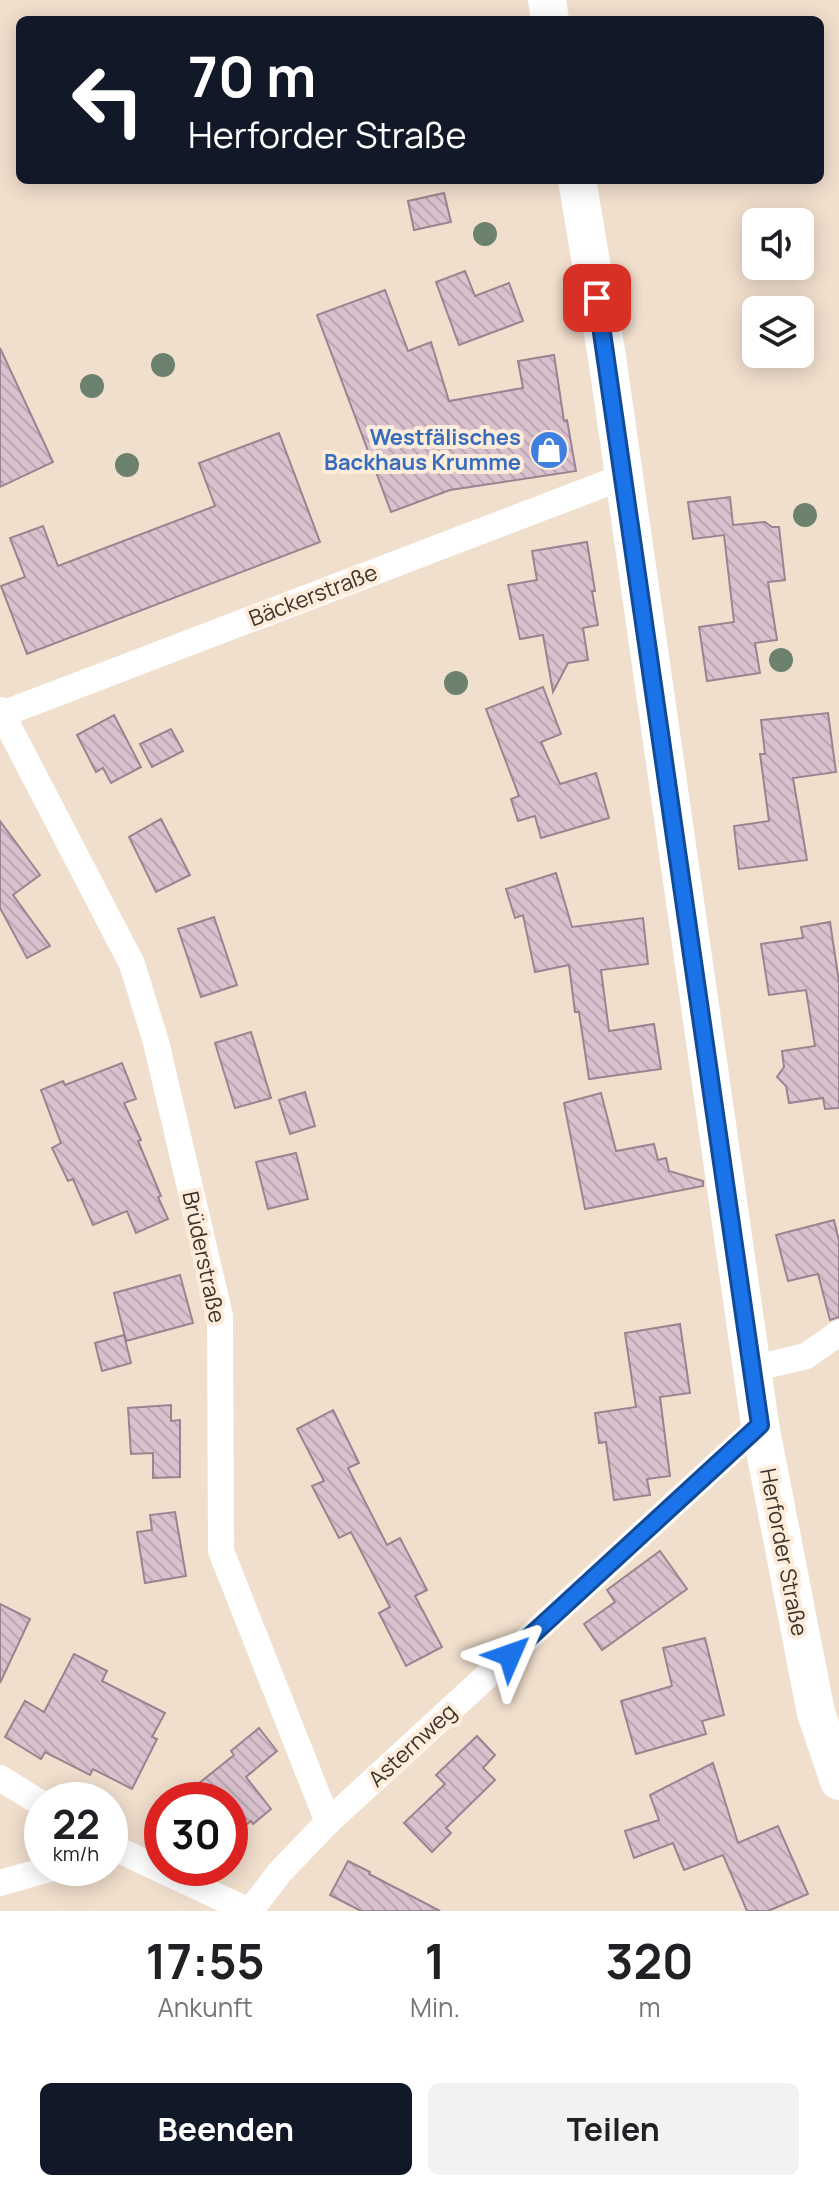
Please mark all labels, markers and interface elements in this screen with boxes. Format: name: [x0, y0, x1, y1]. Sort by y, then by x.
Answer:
text: 70 m: [188, 37, 316, 114]
icon: left: [56, 48, 160, 152]
text: Herforder Straße: [188, 110, 467, 159]
map controls: [742, 208, 814, 368]
button: sound: [742, 208, 814, 280]
pin: [563, 264, 631, 332]
icon: arrive: [575, 276, 619, 320]
button: layers: [742, 296, 814, 368]
place label: Westfälisches Backhaus Krumme: [324, 422, 521, 477]
shop icon: Westfälisches Backhaus Krumme: [528, 429, 570, 471]
street label: Bäckerstraße: [245, 557, 382, 633]
street label: Brüderstraße: [175, 1188, 233, 1326]
street label: Herforder Straße: [753, 1466, 815, 1639]
position arrow: [468, 1613, 552, 1697]
street label: Asternweg: [362, 1697, 462, 1793]
speed limit sign: 30: [144, 1782, 248, 1886]
text: 22: [52, 1796, 100, 1851]
text: km/h: [53, 1840, 99, 1867]
text: 17:55: [145, 1928, 265, 1993]
text: 1: [425, 1928, 446, 1993]
text: 320: [605, 1928, 694, 1993]
text: Ankunft: [157, 1989, 253, 2025]
text: Min.: [410, 1989, 460, 2025]
text: m: [638, 1989, 661, 2025]
button: Beenden: [40, 2083, 412, 2175]
button: Teilen: [428, 2083, 799, 2175]

